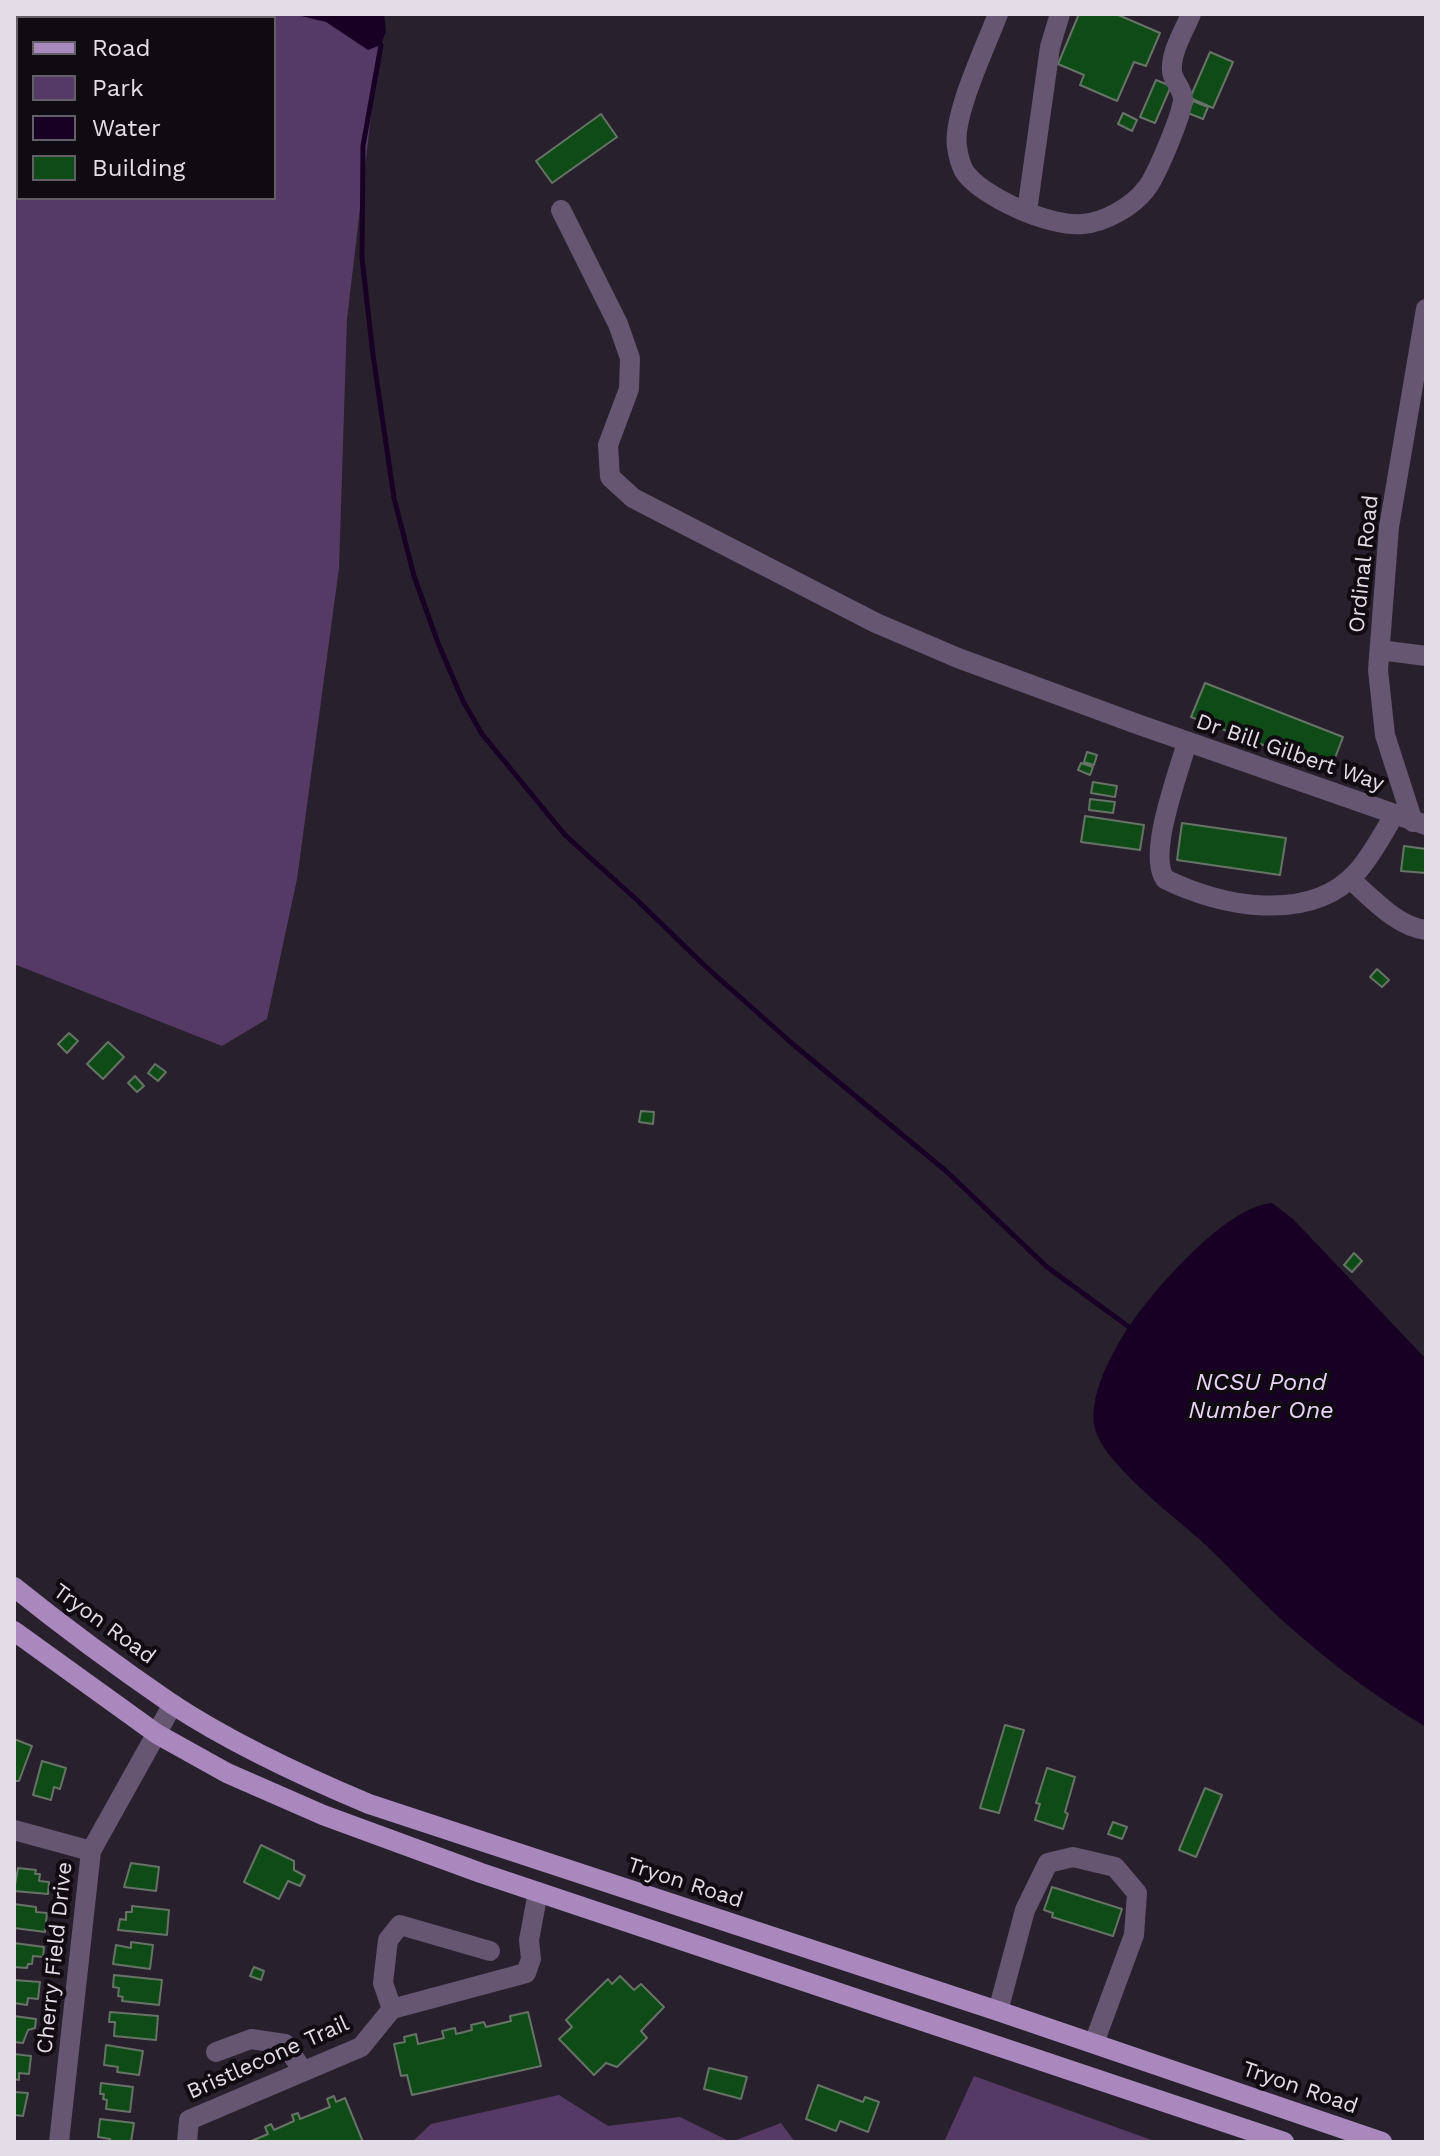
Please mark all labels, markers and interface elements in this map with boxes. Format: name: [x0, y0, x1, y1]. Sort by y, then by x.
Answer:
legend: [16, 16, 276, 200]
text: Road: [92, 34, 151, 62]
text: Park: [92, 74, 144, 102]
text: Water: [92, 114, 161, 142]
text: Building: [92, 154, 185, 182]
street label: Ordinal Road: [1344, 494, 1384, 634]
street label: Dr Bill Gilbert Way: [1193, 708, 1387, 798]
water label: NCSU Pond Number One: [1188, 1369, 1334, 1425]
street label: Tryon Road: [48, 1578, 160, 1670]
street label: Tryon Road: [624, 1852, 746, 1914]
street label: Cherry Field Drive: [32, 1861, 78, 2055]
street label: Bristlecone Trail: [183, 2011, 353, 2105]
street label: Tryon Road: [1239, 2056, 1361, 2120]

